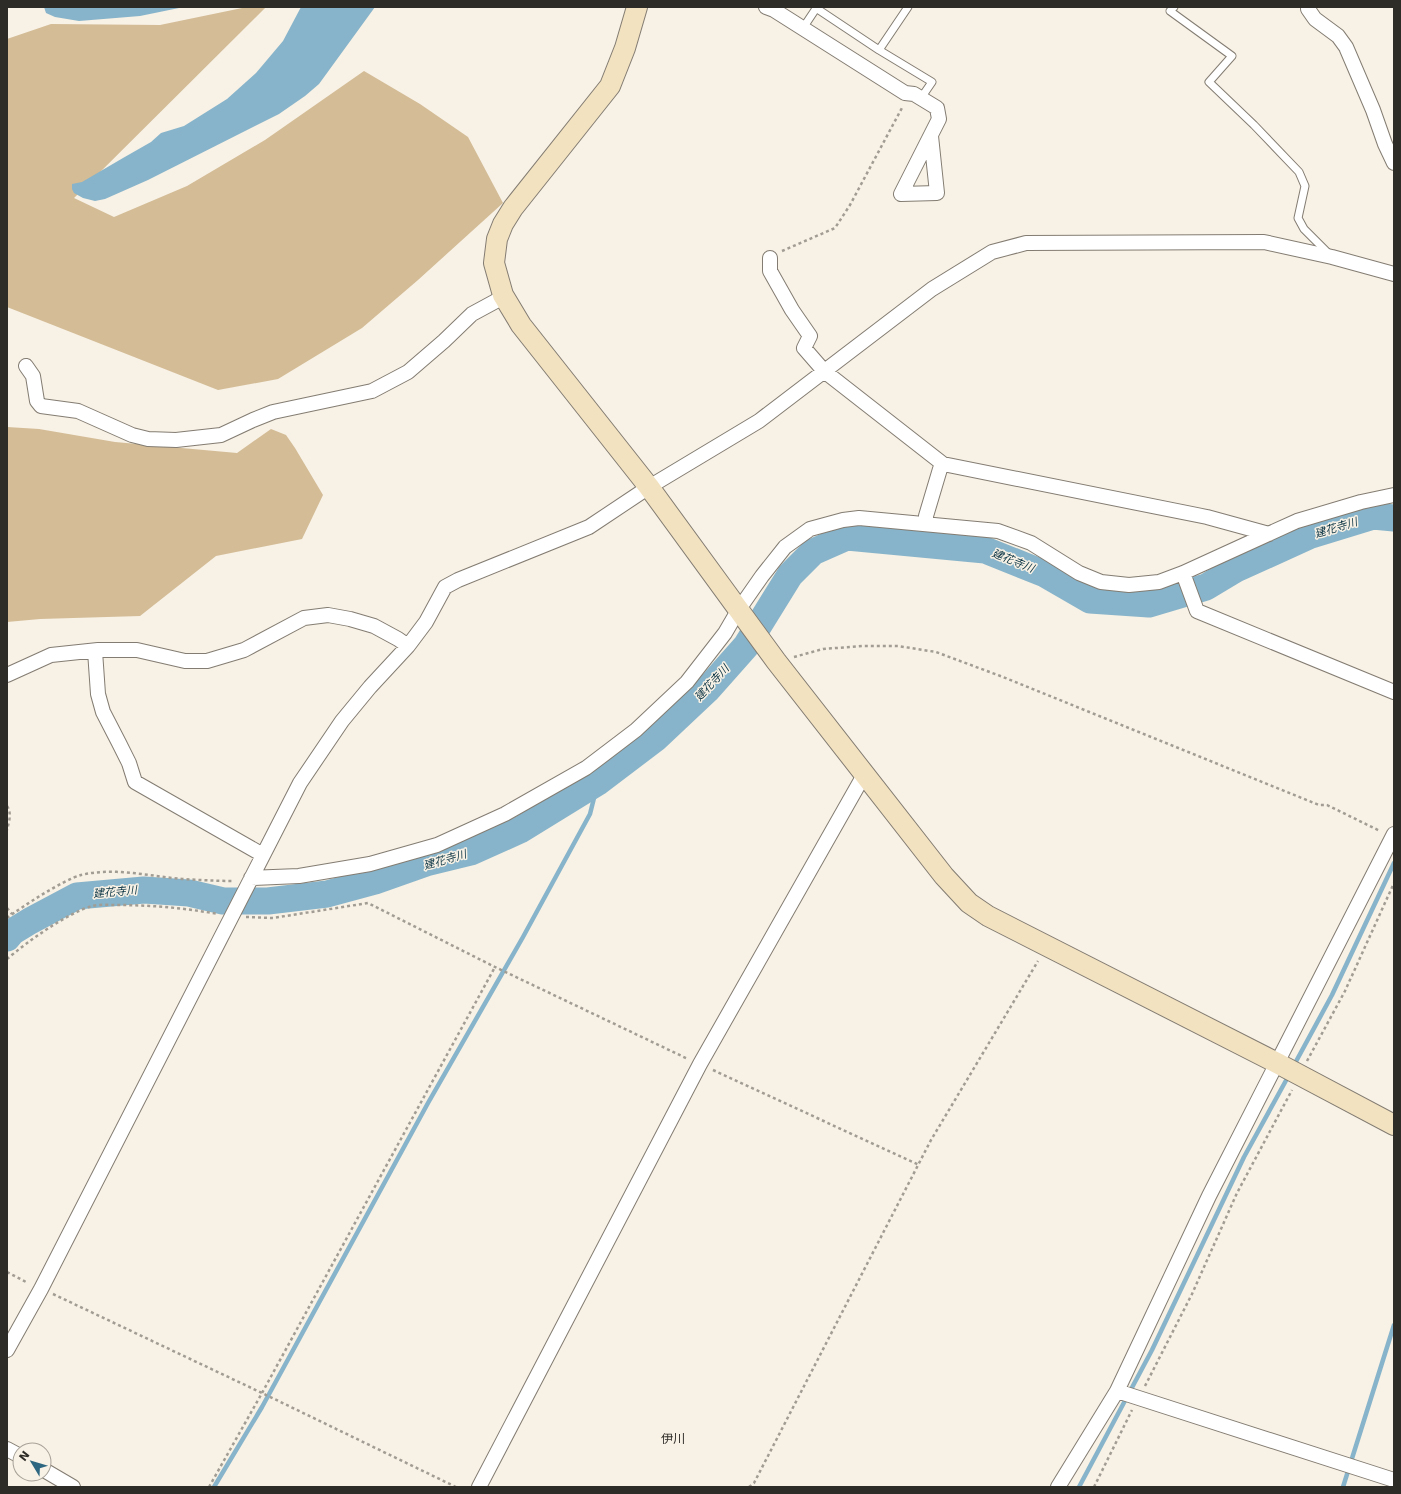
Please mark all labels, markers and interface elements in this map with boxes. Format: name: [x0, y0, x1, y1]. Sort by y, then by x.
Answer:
water label: 建花寺川: [1313, 515, 1360, 541]
water label: 建花寺川: [990, 547, 1037, 576]
water label: 建花寺川: [692, 662, 732, 704]
water label: 建花寺川: [422, 847, 469, 872]
water label: 建花寺川: [93, 884, 138, 900]
district label: 伊川: [661, 1432, 685, 1446]
north arrow: [12, 1442, 52, 1482]
text: N: [17, 1449, 32, 1464]

